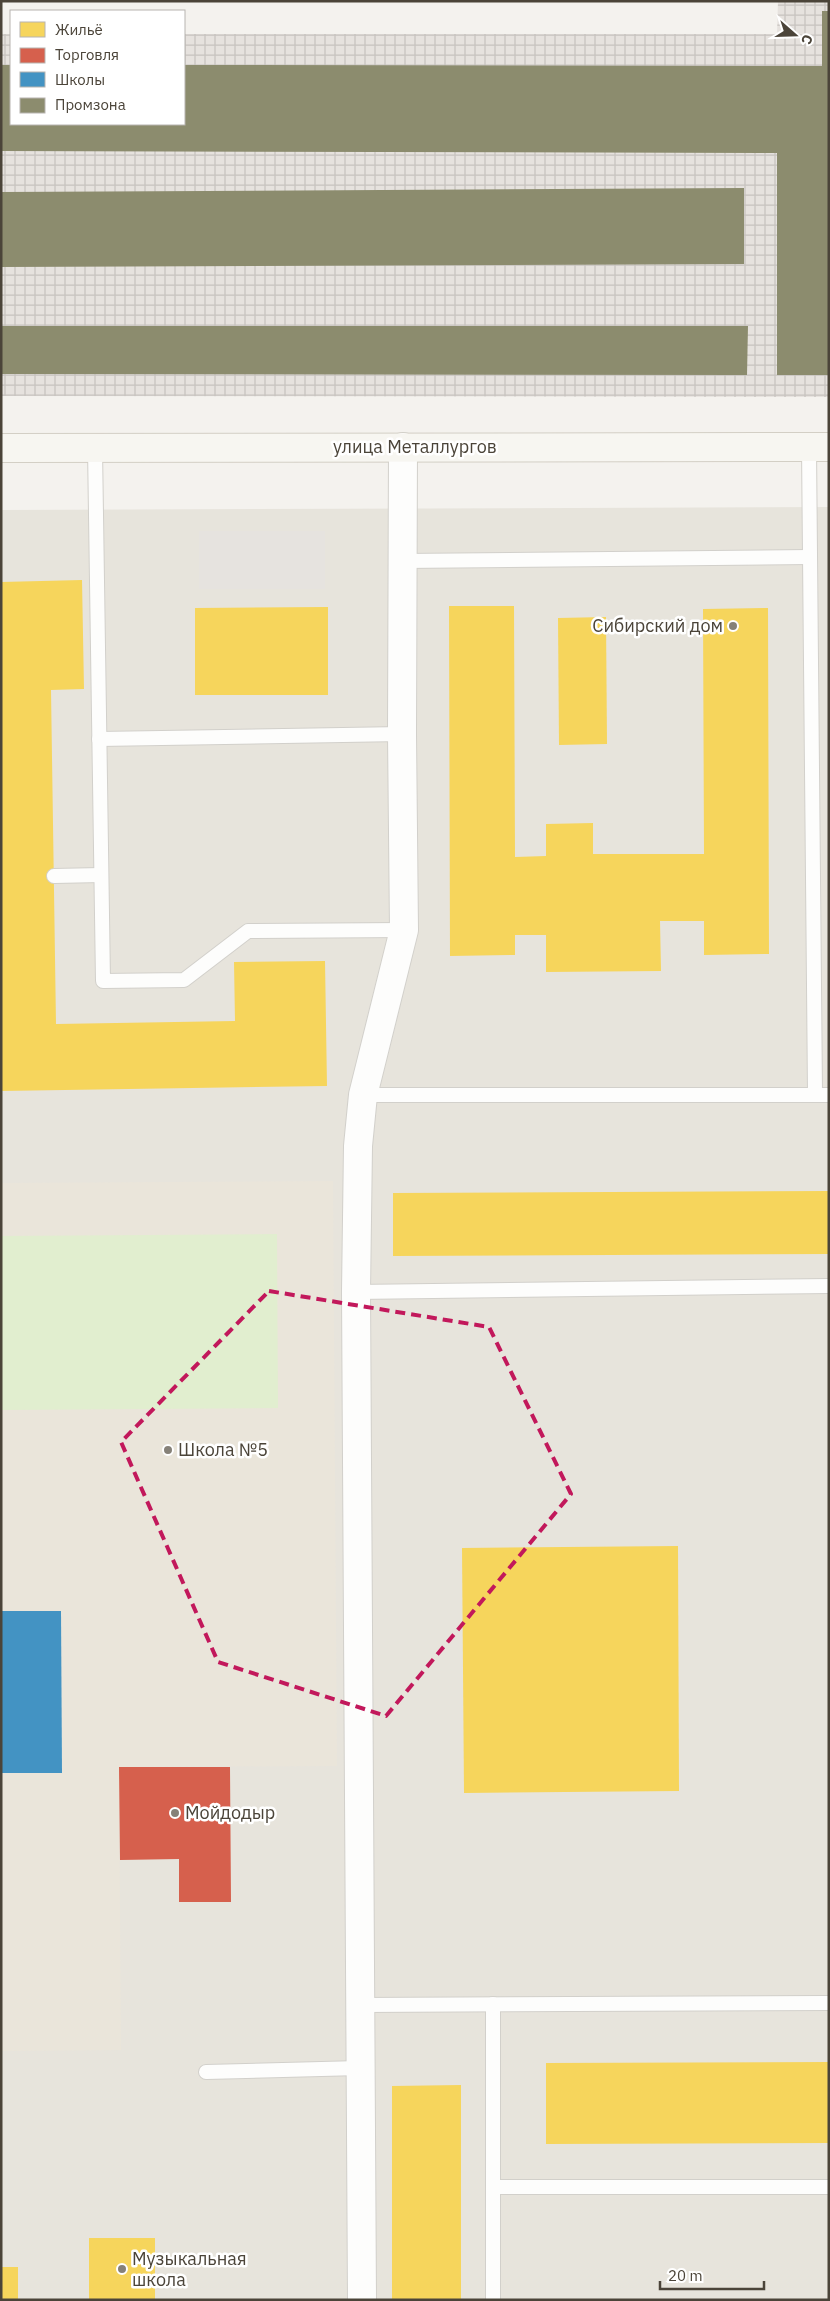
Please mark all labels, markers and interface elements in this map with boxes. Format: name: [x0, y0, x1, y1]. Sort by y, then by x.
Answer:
legend: [10, 10, 185, 125]
north arrow: [770, 10, 820, 60]
text: Жильё: [55, 20, 103, 39]
text: С: [797, 32, 817, 47]
text: Торговля: [55, 45, 119, 64]
text: Школы: [55, 70, 105, 89]
text: Промзона: [55, 95, 126, 114]
street label: улица Металлургов: [333, 435, 497, 458]
place label: Сибирский дом: [592, 614, 723, 637]
marker: Сибирский дом: [727, 620, 739, 632]
place label: Школа №5: [178, 1438, 268, 1461]
marker: Школа №5: [162, 1444, 174, 1456]
place label: Мойдодыр: [185, 1801, 275, 1824]
marker: Мойдодыр: [169, 1807, 181, 1819]
place label: Музыкальная школа: [132, 2247, 247, 2291]
scale bar: [660, 2258, 764, 2290]
marker: Музыкальная школа: [116, 2263, 128, 2275]
text: 20 m: [668, 2266, 703, 2285]

